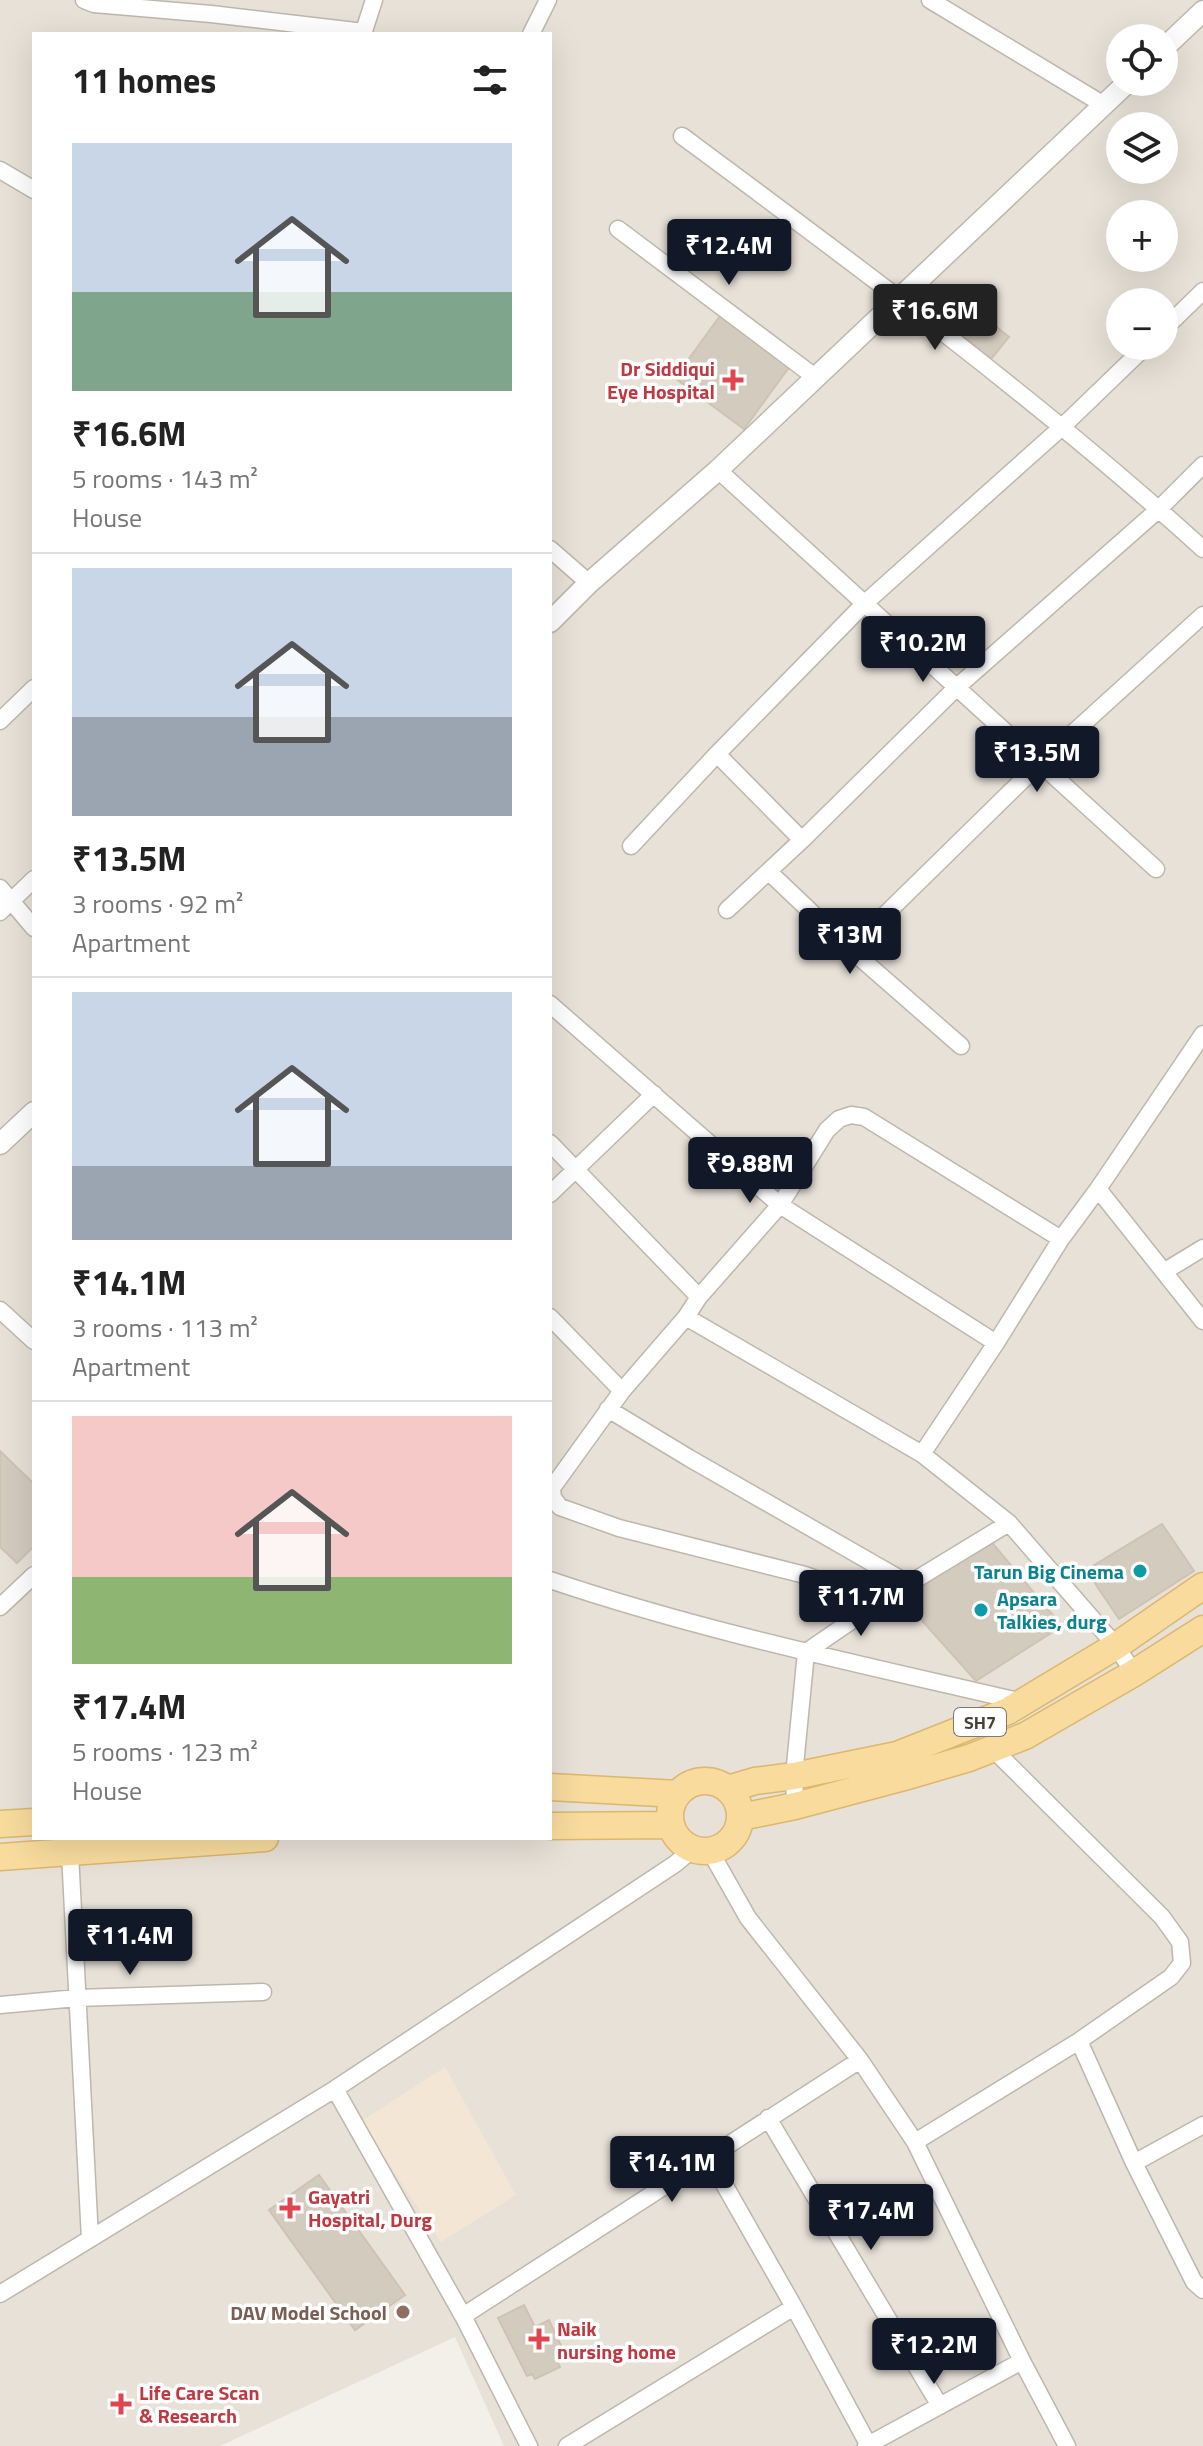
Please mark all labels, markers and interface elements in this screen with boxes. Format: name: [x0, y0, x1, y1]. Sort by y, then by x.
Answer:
map controls: [1106, 24, 1178, 360]
button: locate: [1106, 24, 1178, 96]
text: 11 homes: [72, 54, 216, 106]
icon: filters: [468, 58, 512, 102]
button: layers: [1106, 112, 1178, 184]
icon: home: [220, 195, 364, 339]
button: +: [1106, 200, 1178, 272]
pin: ₹12.4M: [664, 219, 794, 287]
text: ₹12.4M: [685, 225, 773, 264]
pin: ₹16.6M: [870, 284, 1000, 352]
button: −: [1106, 288, 1178, 360]
text: ₹16.6M: [891, 290, 979, 329]
place label: Dr Siddiqui Eye Hospital: [607, 353, 715, 407]
marker: Dr Siddiqui Eye Hospital: [722, 369, 744, 391]
text: ₹16.6M: [72, 407, 186, 459]
text: 5 rooms · 143 m²: [72, 459, 258, 498]
text: House: [72, 498, 142, 537]
pin: ₹10.2M: [858, 616, 988, 684]
icon: home: [220, 620, 364, 764]
text: ₹10.2M: [879, 622, 967, 661]
pin: ₹13.5M: [972, 726, 1102, 794]
text: ₹13.5M: [993, 732, 1081, 771]
text: ₹13.5M: [72, 832, 186, 884]
text: 3 rooms · 92 m²: [72, 884, 243, 923]
pin: ₹13M: [803, 908, 897, 976]
text: ₹13M: [817, 914, 883, 953]
text: Apartment: [72, 923, 190, 962]
icon: home: [220, 1044, 364, 1188]
pin: ₹9.88M: [685, 1137, 815, 1205]
text: ₹9.88M: [706, 1143, 794, 1182]
text: ₹14.1M: [72, 1256, 186, 1308]
text: 3 rooms · 113 m²: [72, 1308, 258, 1347]
text: Apartment: [72, 1347, 190, 1386]
icon: home: [220, 1468, 364, 1612]
place label: Tarun Big Cinema: [974, 1556, 1124, 1587]
marker: Tarun Big Cinema: [1131, 1562, 1149, 1580]
pin: ₹11.7M: [796, 1570, 926, 1638]
text: ₹11.7M: [817, 1576, 905, 1615]
place label: Apsara Talkies, durg: [997, 1583, 1107, 1637]
marker: Apsara Talkies, durg: [972, 1601, 990, 1619]
text: ₹17.4M: [72, 1680, 186, 1732]
road number: SH7: [954, 1708, 1006, 1736]
text: 5 rooms · 123 m²: [72, 1732, 258, 1771]
text: House: [72, 1771, 142, 1810]
pin: ₹11.4M: [65, 1909, 195, 1977]
text: ₹11.4M: [86, 1915, 174, 1954]
pin: ₹14.1M: [607, 2136, 737, 2204]
text: ₹14.1M: [628, 2142, 716, 2181]
place label: Gayatri Hospital, Durg: [308, 2181, 432, 2235]
pin: ₹17.4M: [806, 2184, 936, 2252]
text: ₹17.4M: [827, 2190, 915, 2229]
marker: Gayatri Hospital, Durg: [279, 2197, 301, 2219]
place label: DAV Model School: [230, 2297, 387, 2328]
marker: DAV Model School: [394, 2303, 412, 2321]
place label: Naik nursing home: [557, 2313, 676, 2367]
pin: ₹12.2M: [869, 2318, 999, 2386]
text: ₹12.2M: [890, 2324, 978, 2363]
marker: Naik nursing home: [528, 2328, 550, 2350]
place label: Life Care Scan & Research: [139, 2377, 259, 2431]
marker: Life Care Scan & Research: [110, 2393, 132, 2415]

